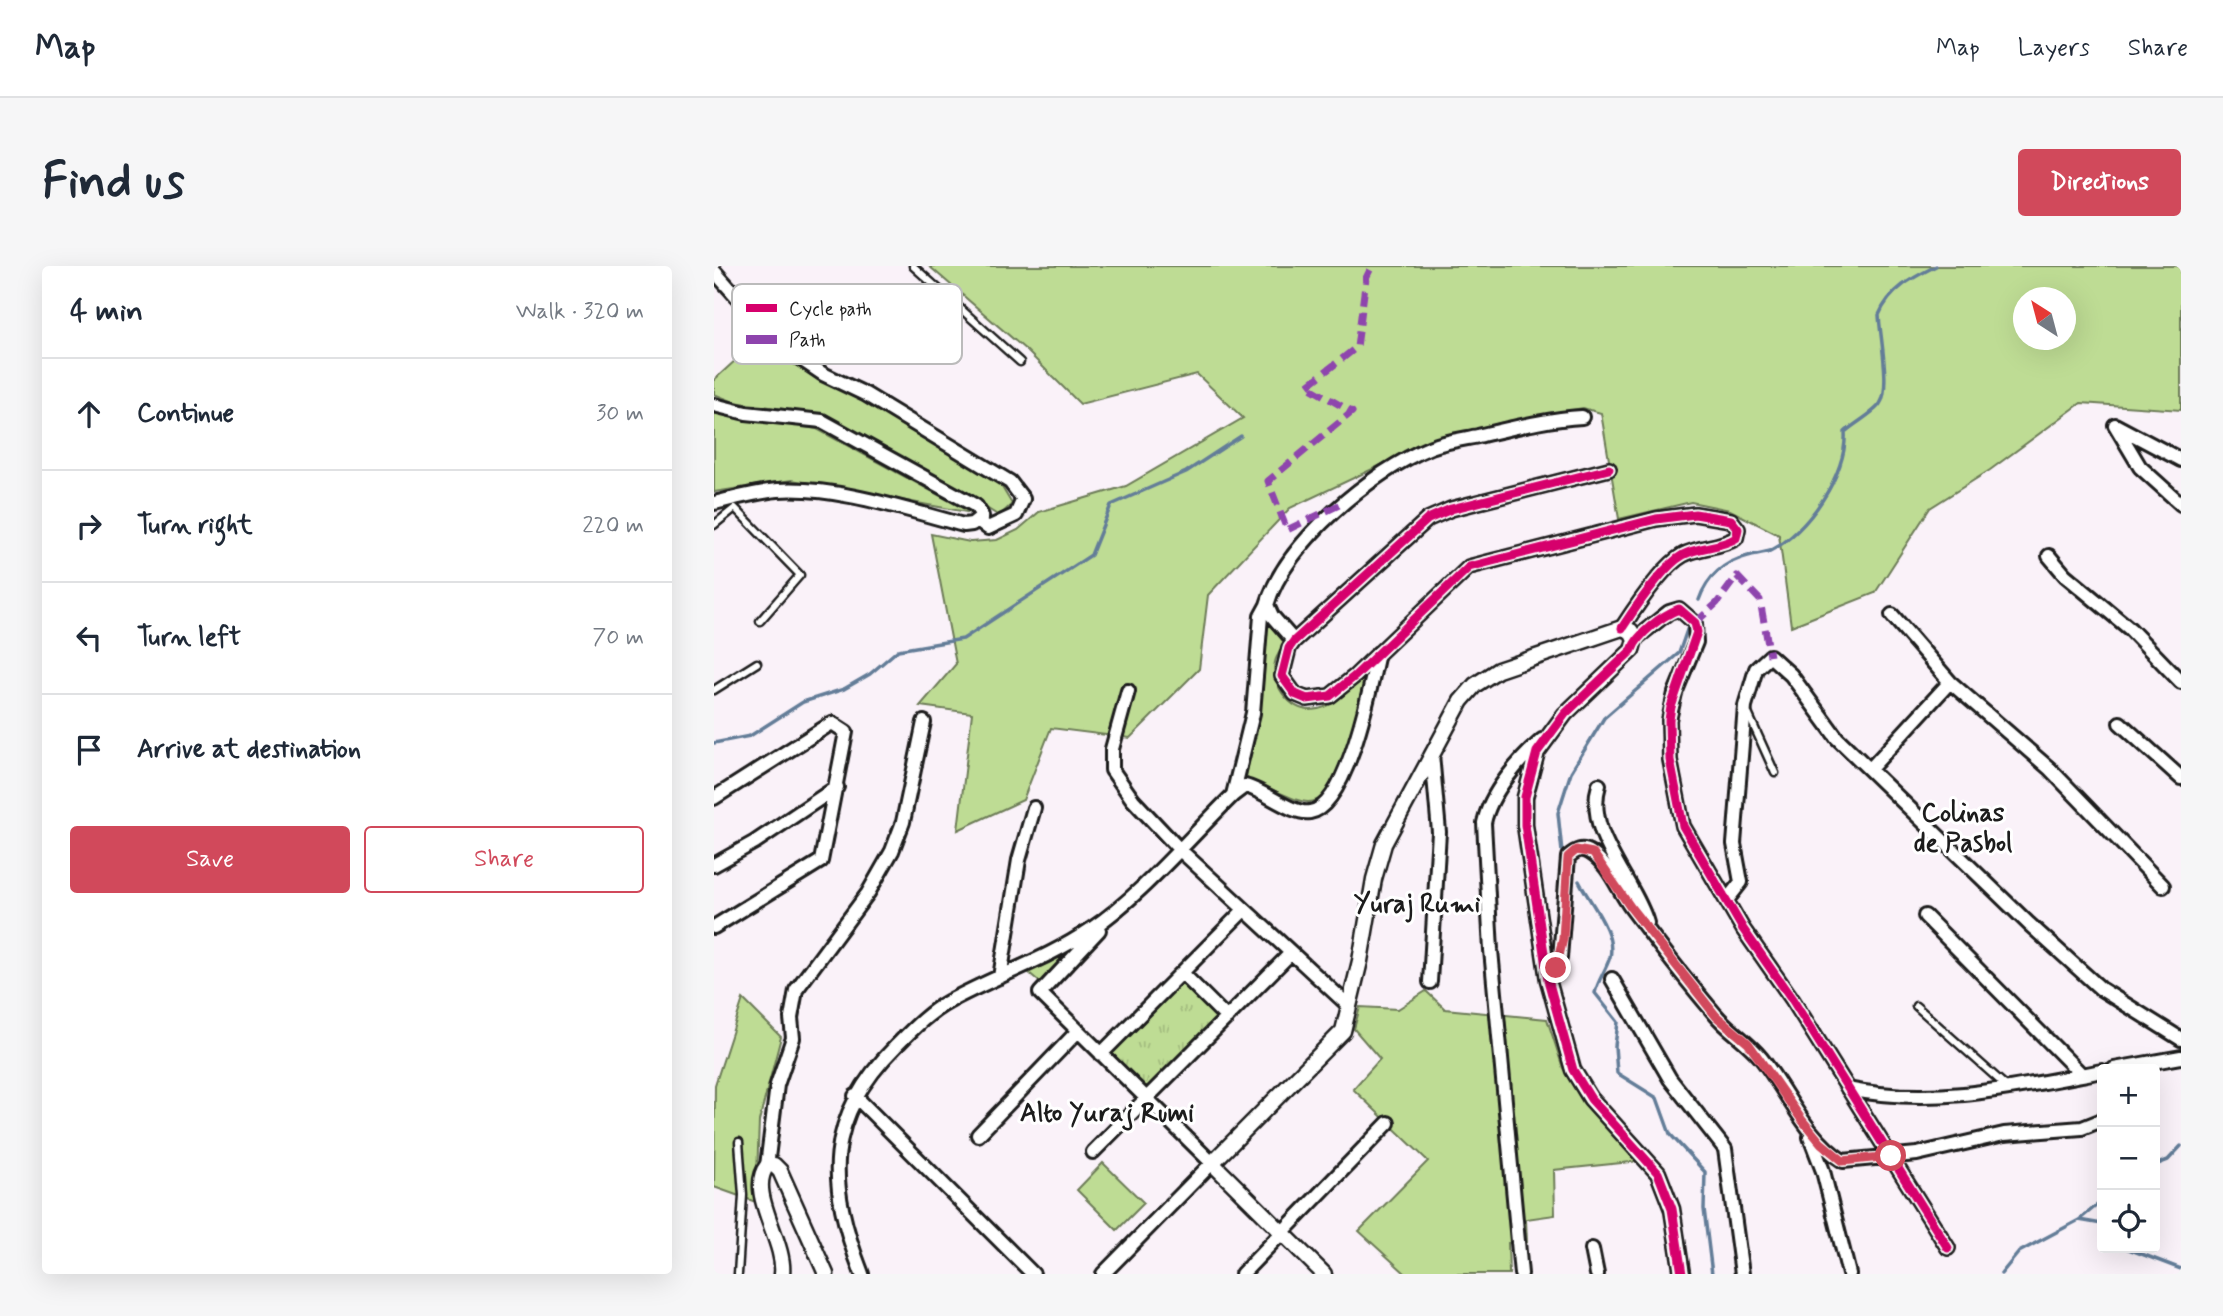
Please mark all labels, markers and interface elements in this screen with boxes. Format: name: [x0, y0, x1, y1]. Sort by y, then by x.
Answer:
text: Map: [35, 26, 95, 70]
text: Map: [1936, 33, 1980, 64]
text: Layers: [2018, 33, 2090, 64]
text: Share: [2128, 33, 2188, 64]
button: Directions: [2018, 149, 2181, 216]
text: Find us: [42, 150, 185, 215]
legend: [732, 284, 962, 364]
north arrow: [2013, 287, 2076, 350]
text: 4 min: [70, 292, 143, 331]
text: Walk · 320 m: [516, 297, 644, 327]
text: Cycle path: [789, 297, 872, 322]
text: Path: [789, 328, 826, 353]
icon: ahead: [70, 395, 108, 433]
text: Continue: [137, 397, 234, 431]
text: 30 m: [596, 399, 644, 429]
icon: right: [70, 507, 108, 545]
text: Turn right: [137, 509, 253, 543]
text: 220 m: [582, 511, 644, 541]
icon: left: [70, 619, 108, 657]
text: Turn left: [137, 621, 241, 655]
text: 70 m: [592, 623, 644, 653]
icon: arrive: [70, 731, 108, 769]
text: Arrive at destination: [137, 733, 361, 767]
district label: Colinas de Pasbol: [1914, 797, 2012, 861]
button: Save: [70, 826, 350, 893]
button: Share: [364, 826, 644, 893]
district label: Yuraj Rumi: [1354, 888, 1480, 923]
route end: [1540, 952, 1571, 983]
map controls: [2097, 1064, 2160, 1253]
button: +: [2097, 1064, 2160, 1127]
district label: Alto Yuraj Rumi: [1020, 1097, 1194, 1131]
button: −: [2097, 1127, 2160, 1190]
route start: [1875, 1140, 1906, 1171]
button: locate: [2097, 1190, 2160, 1253]

